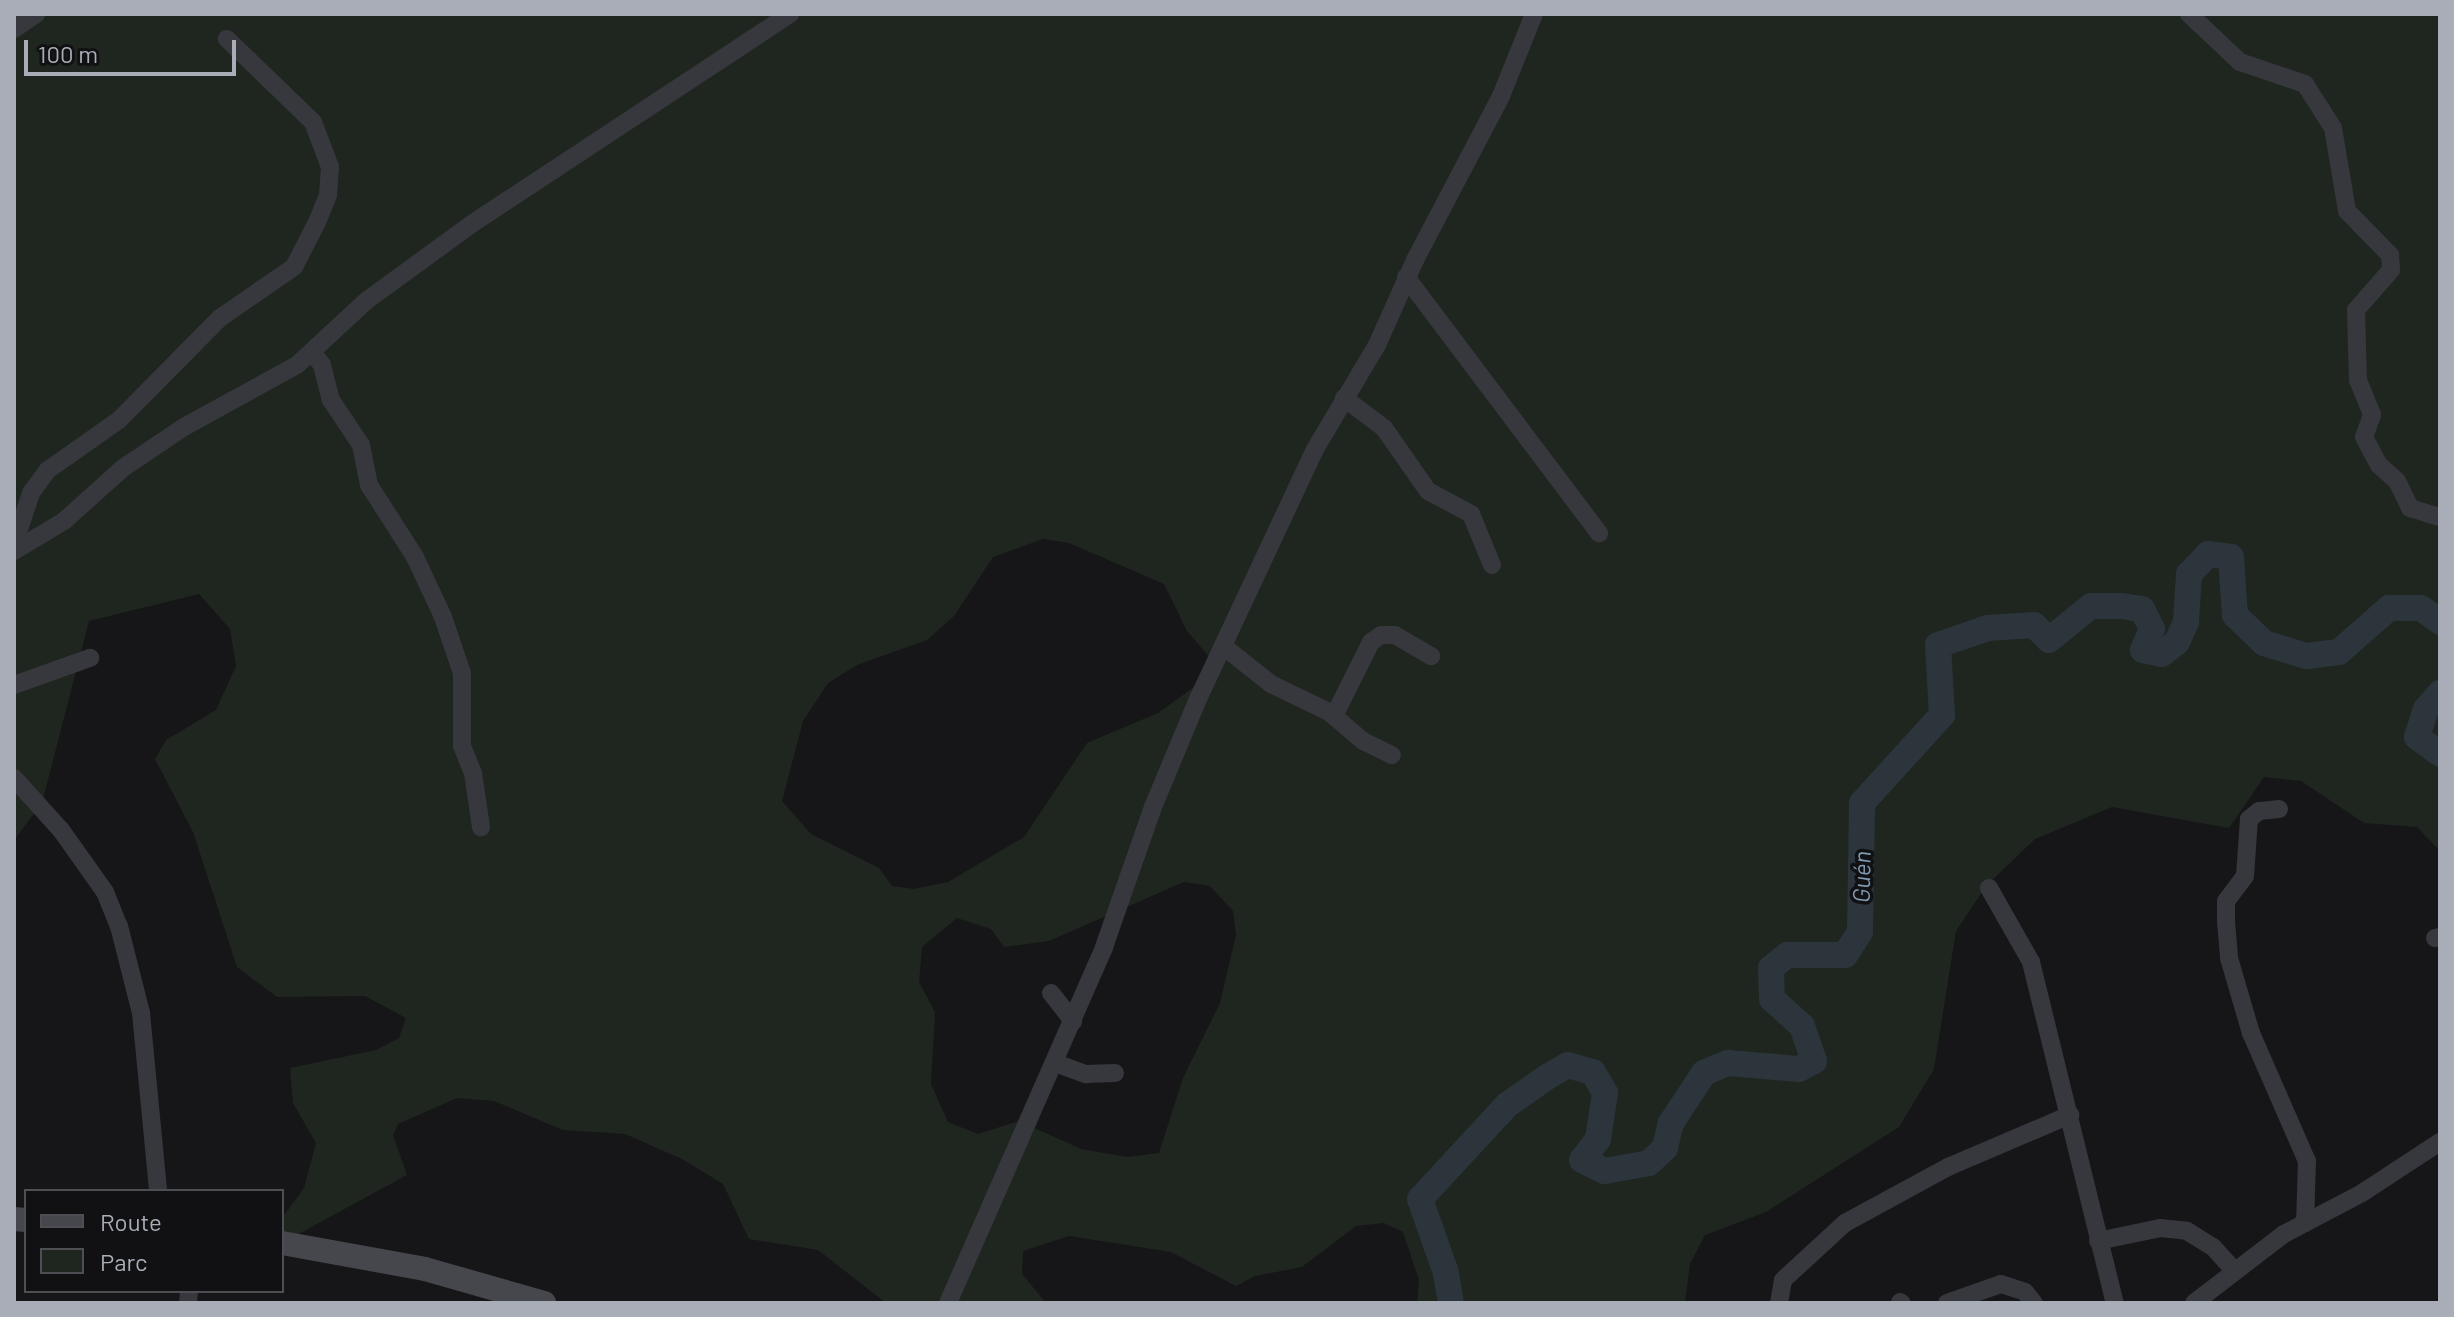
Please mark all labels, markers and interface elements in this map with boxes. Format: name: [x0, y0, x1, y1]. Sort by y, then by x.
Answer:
scale bar: [28, 24, 240, 74]
text: 100 m: [38, 39, 98, 68]
water label: Guén: [1846, 851, 1876, 903]
legend: [24, 1189, 284, 1293]
text: Route: [100, 1207, 162, 1236]
text: Parc: [100, 1247, 148, 1276]

